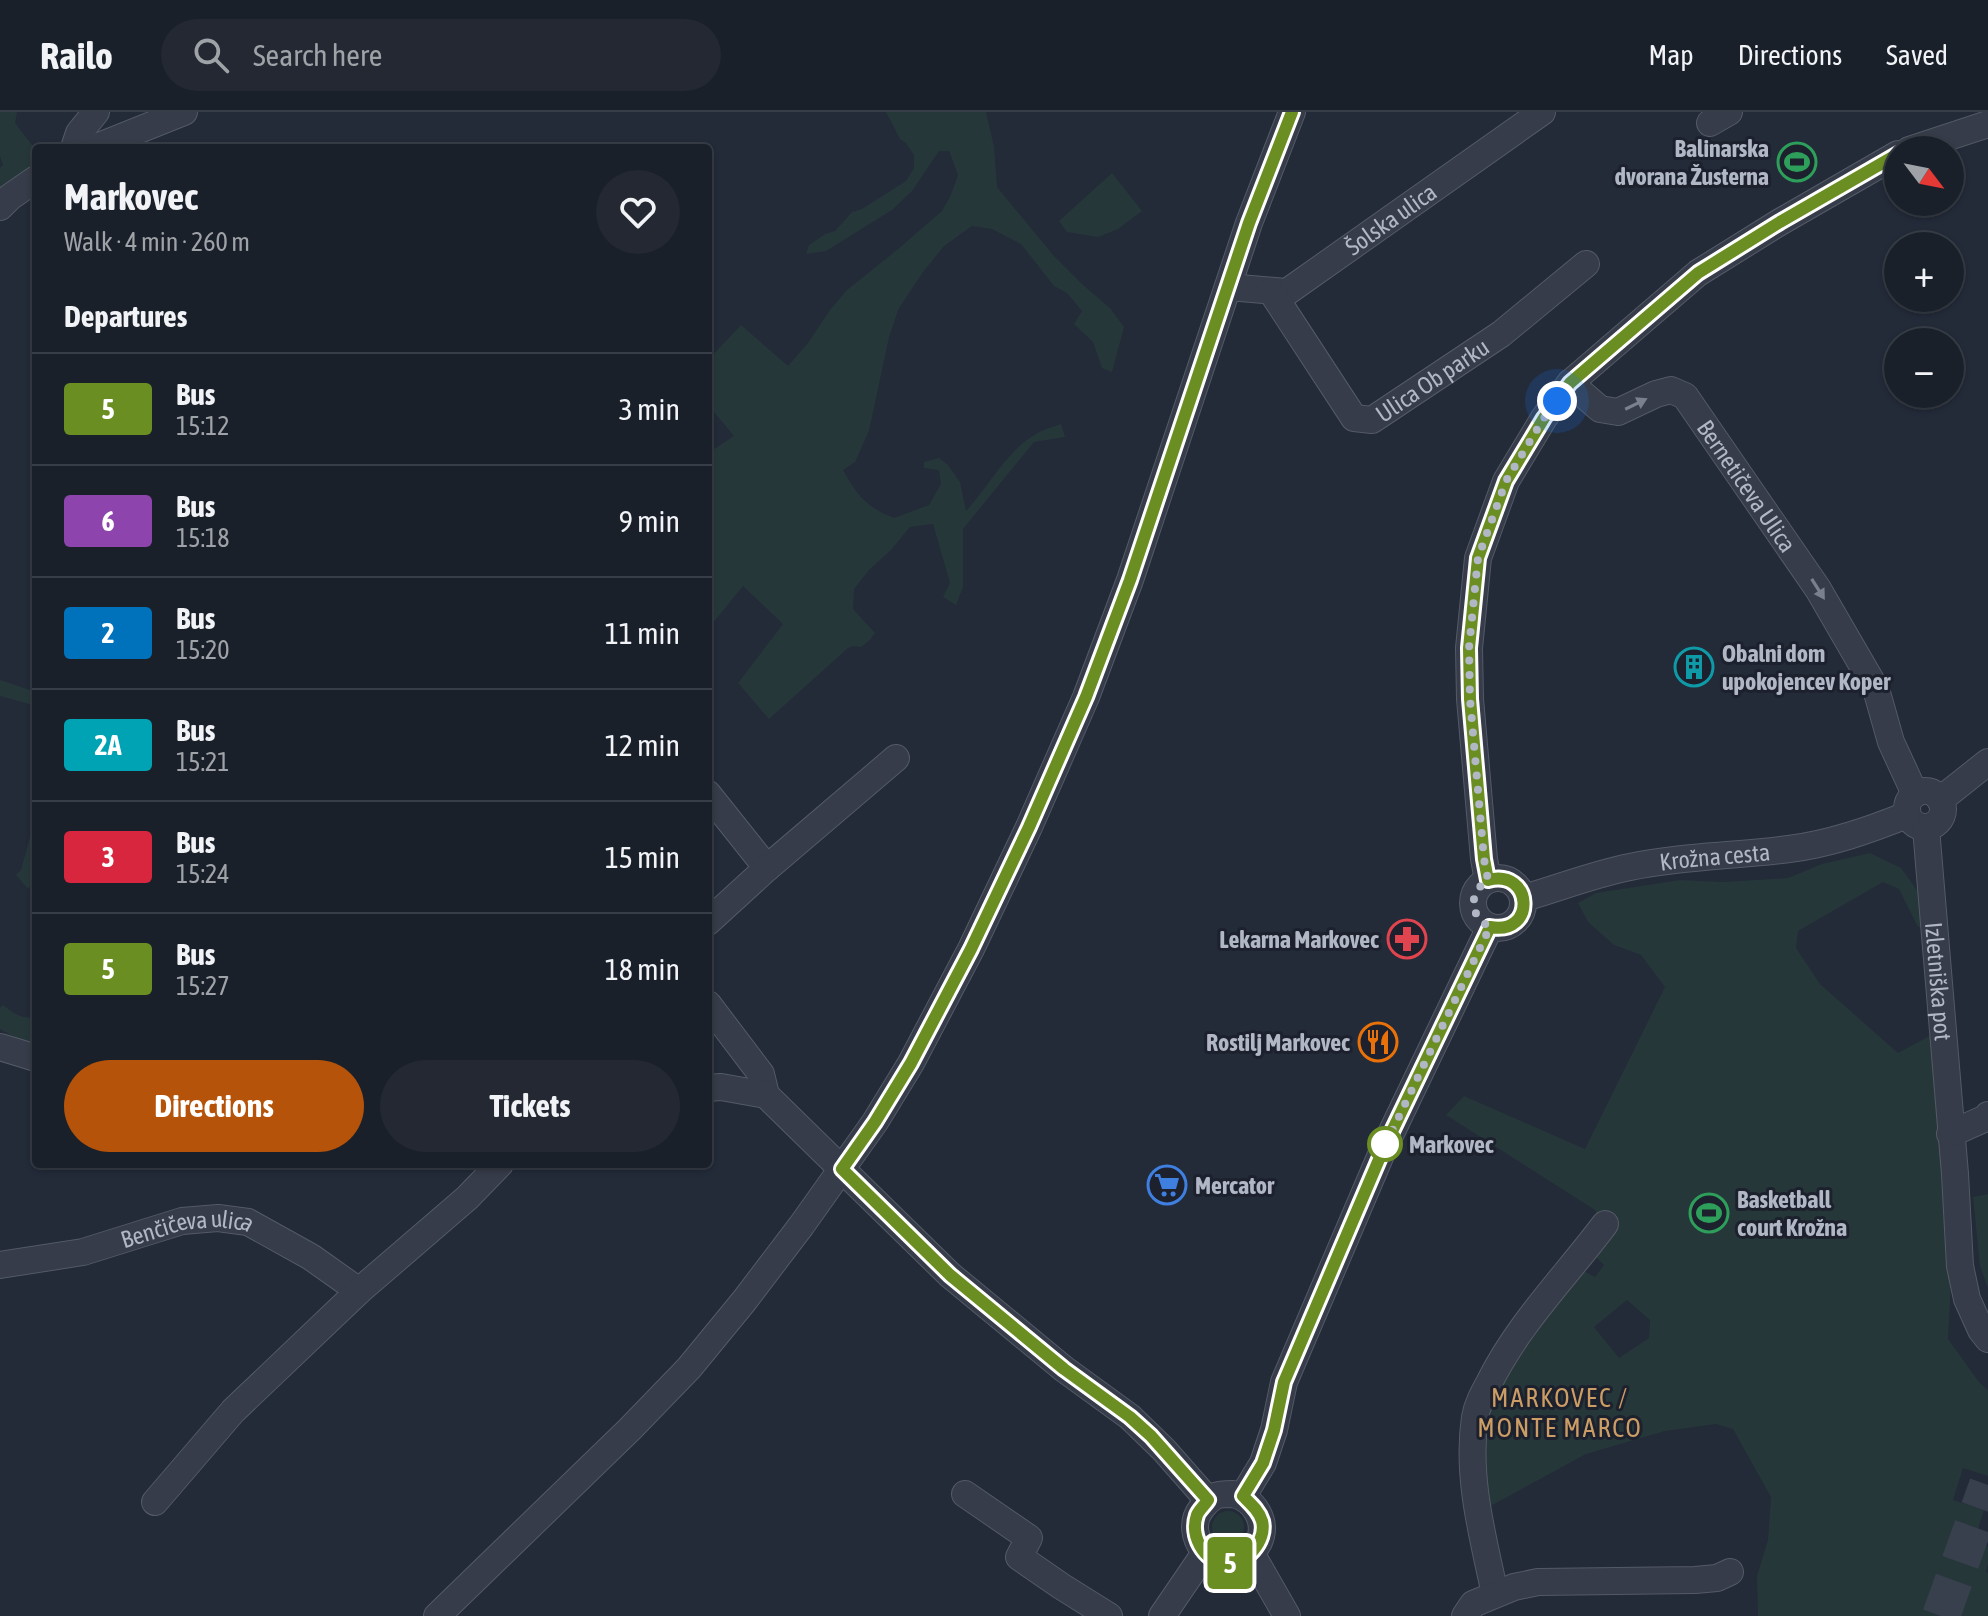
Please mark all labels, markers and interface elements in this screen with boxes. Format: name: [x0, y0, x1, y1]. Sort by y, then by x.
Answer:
search box: [161, 19, 721, 91]
icon: search: [189, 33, 233, 77]
text: Railo: [40, 34, 113, 77]
text: Search here: [253, 38, 382, 72]
text: Map: [1649, 39, 1694, 71]
text: Directions: [1738, 39, 1842, 71]
text: Saved: [1886, 39, 1948, 71]
place label: Balinarska dvorana Žusterna: [1615, 135, 1769, 190]
north arrow: [1884, 136, 1964, 216]
map controls: [1884, 136, 1964, 408]
sports icon: Balinarska dvorana Žusterna: [1776, 141, 1818, 183]
button: heart: [596, 170, 680, 254]
text: Markovec: [64, 175, 198, 218]
street label: Šolska ulica: [1340, 178, 1441, 260]
text: Walk · 4 min · 260 m: [64, 227, 250, 257]
button: +: [1884, 232, 1964, 312]
text: Departures: [64, 299, 187, 333]
button: −: [1884, 328, 1964, 408]
street label: Ulica Ob parku: [1370, 333, 1494, 427]
text: Bus: [176, 377, 215, 411]
your location: [1537, 381, 1577, 421]
text: 3 min: [619, 392, 680, 426]
text: 5: [101, 393, 115, 425]
one-way arrow: [1625, 397, 1648, 411]
text: 15:12: [176, 411, 230, 441]
street label: Bernetičeva Ulica: [1692, 415, 1802, 557]
text: Bus: [176, 489, 215, 523]
text: 9 min: [619, 504, 680, 538]
text: 6: [101, 505, 115, 537]
text: 15:18: [176, 523, 230, 553]
one-way arrow: [1811, 579, 1826, 600]
text: Bus: [176, 601, 215, 635]
text: 11 min: [605, 616, 680, 650]
text: 2: [101, 617, 115, 649]
text: 15:20: [176, 635, 230, 665]
place label: Obalni dom upokojencev Koper: [1722, 640, 1891, 695]
building icon: Obalni dom upokojencev Koper: [1673, 646, 1715, 688]
text: Bus: [176, 713, 215, 747]
text: 12 min: [605, 728, 680, 762]
text: 2A: [95, 729, 121, 761]
text: 15:21: [176, 747, 230, 777]
text: Bus: [176, 825, 215, 859]
street label: Krožna cesta: [1658, 838, 1771, 875]
text: 15 min: [605, 840, 680, 874]
text: 3: [101, 841, 115, 873]
text: 15:24: [176, 859, 230, 889]
pharmacy icon: Lekarna Markovec: [1386, 918, 1428, 960]
street label: Izletniška pot: [1920, 921, 1957, 1042]
place label: Lekarna Markovec: [1219, 926, 1379, 953]
text: Bus: [176, 937, 215, 971]
text: 18 min: [605, 952, 680, 986]
text: 5: [101, 953, 115, 985]
text: 15:27: [176, 971, 230, 1001]
restaurant icon: Rostilj Markovec: [1357, 1021, 1399, 1063]
place label: Rostilj Markovec: [1206, 1029, 1350, 1056]
button: Directions: [64, 1060, 364, 1152]
button: Tickets: [380, 1060, 680, 1152]
marker: Markovec: [1368, 1127, 1402, 1161]
place label: Markovec: [1409, 1131, 1494, 1158]
supermarket icon: Mercator: [1146, 1164, 1188, 1206]
place label: Mercator: [1195, 1172, 1275, 1199]
place label: Basketball court Krožna: [1737, 1186, 1847, 1241]
sports icon: Basketball court Krožna: [1688, 1192, 1730, 1234]
street label: Benčičeva ulica: [117, 1204, 259, 1253]
district label: MARKOVEC / MONTE MARCO: [1477, 1383, 1643, 1443]
line badge: 5: [1204, 1537, 1256, 1589]
text: 5: [1223, 1547, 1237, 1579]

